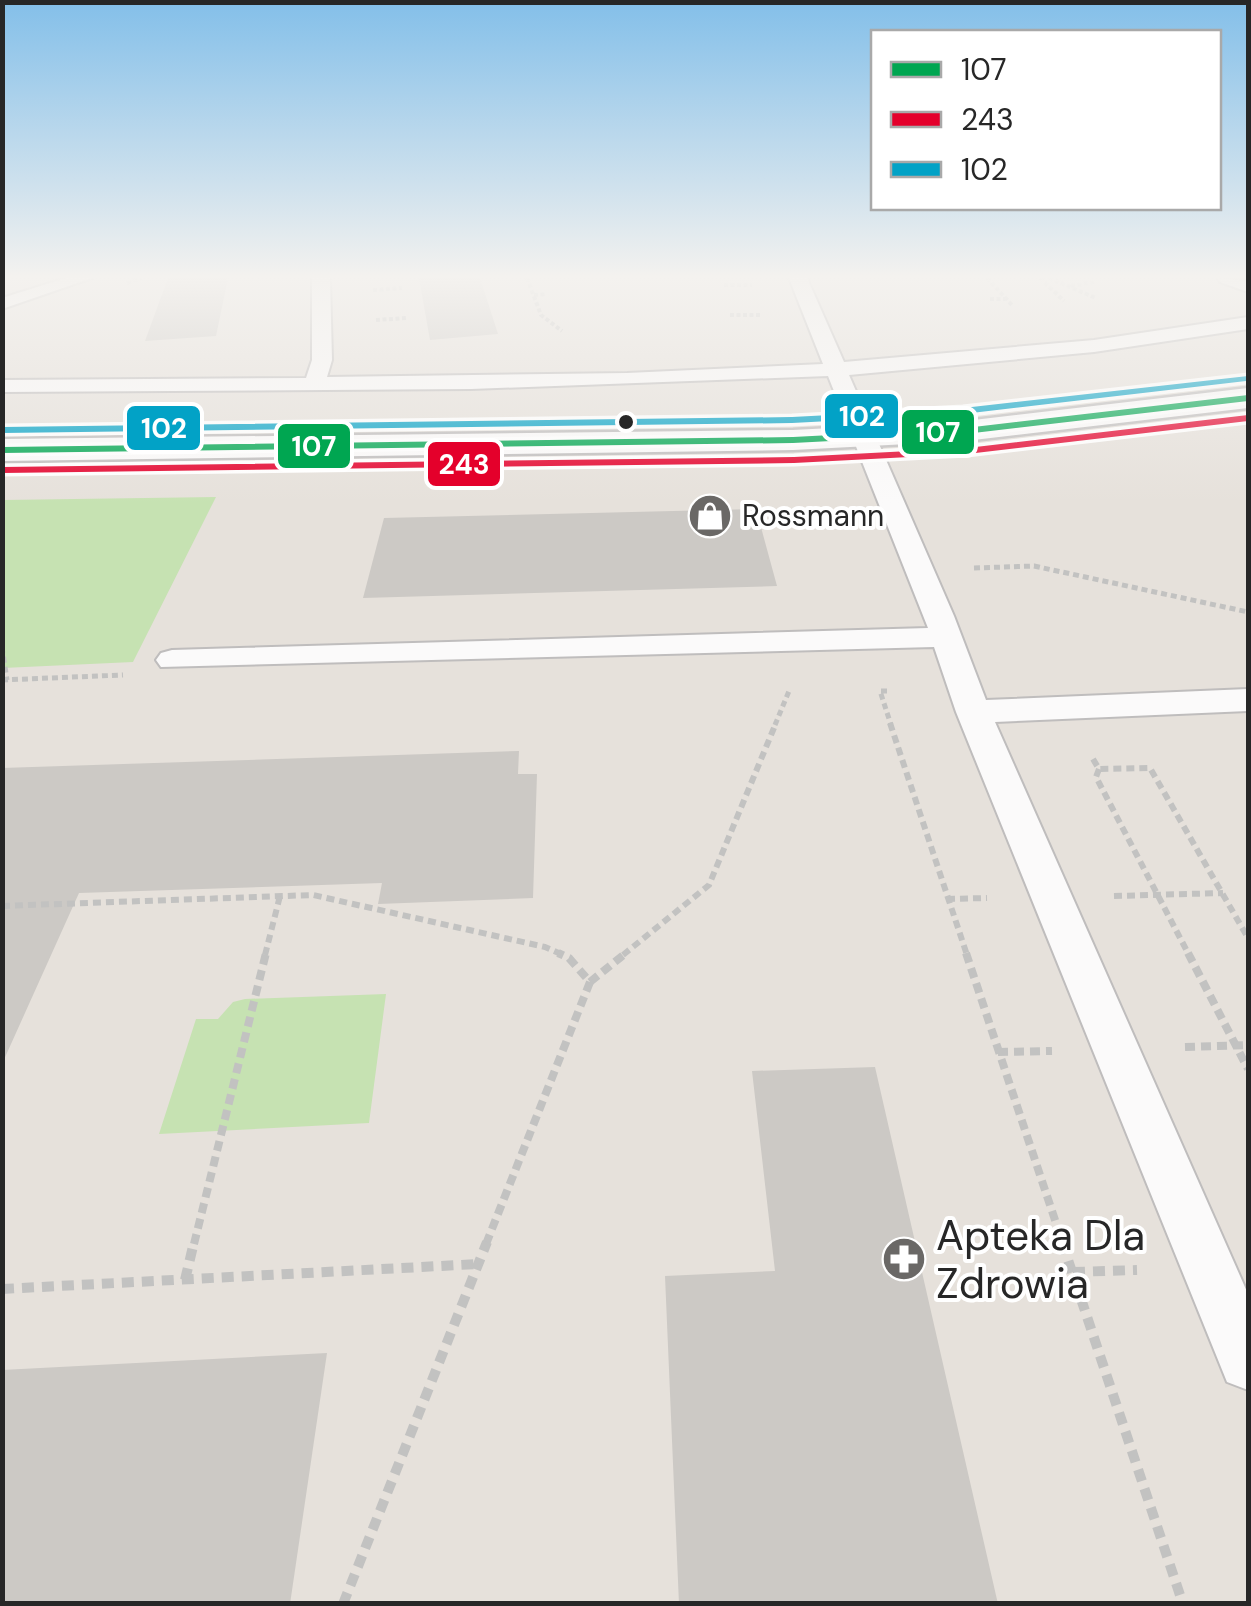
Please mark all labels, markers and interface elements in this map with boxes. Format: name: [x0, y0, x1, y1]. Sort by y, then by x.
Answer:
legend: [871, 30, 1221, 210]
text: 107: [961, 50, 1006, 89]
text: 243: [961, 100, 1014, 139]
text: 102: [961, 150, 1008, 189]
line badge: 102: [823, 392, 900, 440]
text: 102: [839, 398, 885, 435]
line badge: 102: [125, 404, 202, 452]
line badge: 107: [900, 408, 976, 456]
text: 102: [141, 410, 187, 447]
unlabelled marker: [616, 412, 636, 432]
text: 107: [916, 414, 960, 451]
line badge: 107: [276, 422, 352, 470]
text: 107: [292, 428, 336, 465]
line badge: 243: [426, 440, 502, 488]
text: 243: [438, 446, 490, 483]
shop icon: Rossmann: [687, 493, 733, 539]
place label: Rossmann: [742, 496, 884, 535]
place label: Apteka Dla Zdrowia: [936, 1208, 1145, 1311]
pharmacy icon: Apteka Dla Zdrowia: [881, 1236, 927, 1282]

